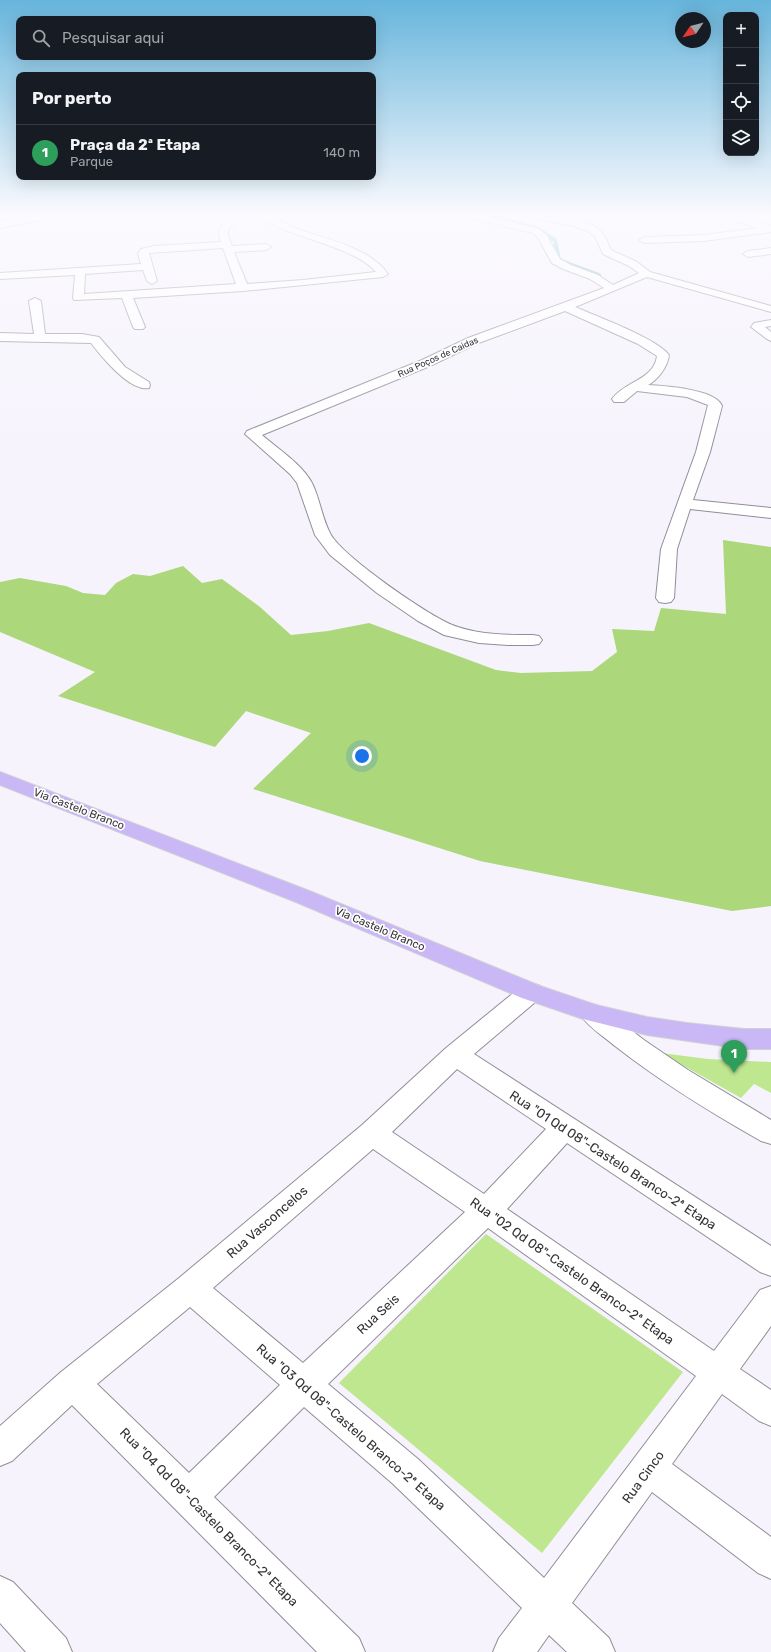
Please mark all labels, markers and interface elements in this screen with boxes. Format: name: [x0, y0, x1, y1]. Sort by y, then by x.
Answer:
north arrow: [675, 12, 711, 48]
map controls: [723, 12, 759, 156]
button: +: [723, 12, 759, 48]
search box: [16, 16, 376, 60]
icon: search: [30, 27, 52, 49]
text: Pesquisar aqui: [62, 29, 164, 47]
button: −: [723, 48, 759, 84]
button: locate: [723, 84, 759, 120]
text: Por perto: [32, 88, 112, 108]
button: layers: [723, 120, 759, 156]
text: Praça da 2ª Etapa: [70, 136, 200, 154]
text: 1: [42, 145, 48, 160]
text: 140 m: [323, 145, 360, 160]
text: Parque: [70, 154, 113, 169]
street label: Rua Poços de Caidas: [396, 335, 480, 379]
your location: [352, 746, 372, 766]
street label: Via Castelo Branco: [32, 786, 126, 832]
street label: Via Castelo Branco: [333, 904, 427, 954]
pin: 1: [721, 1040, 747, 1073]
street label: Rua "01 Qd 08"-Castelo Branco-2ª Etapa: [507, 1087, 719, 1233]
street label: Rua Vasconcelos: [224, 1183, 311, 1261]
street label: Rua "02 Qd 08"-Castelo Branco-2ª Etapa: [467, 1194, 677, 1348]
street label: Rua Seis: [354, 1291, 402, 1337]
street label: Rua "03 Qd 08"-Castelo Branco-2ª Etapa: [253, 1341, 449, 1513]
street label: Rua "04 Qd 08"-Castelo Branco-2ª Etapa: [117, 1425, 301, 1609]
street label: Rua Cinco: [619, 1448, 667, 1506]

